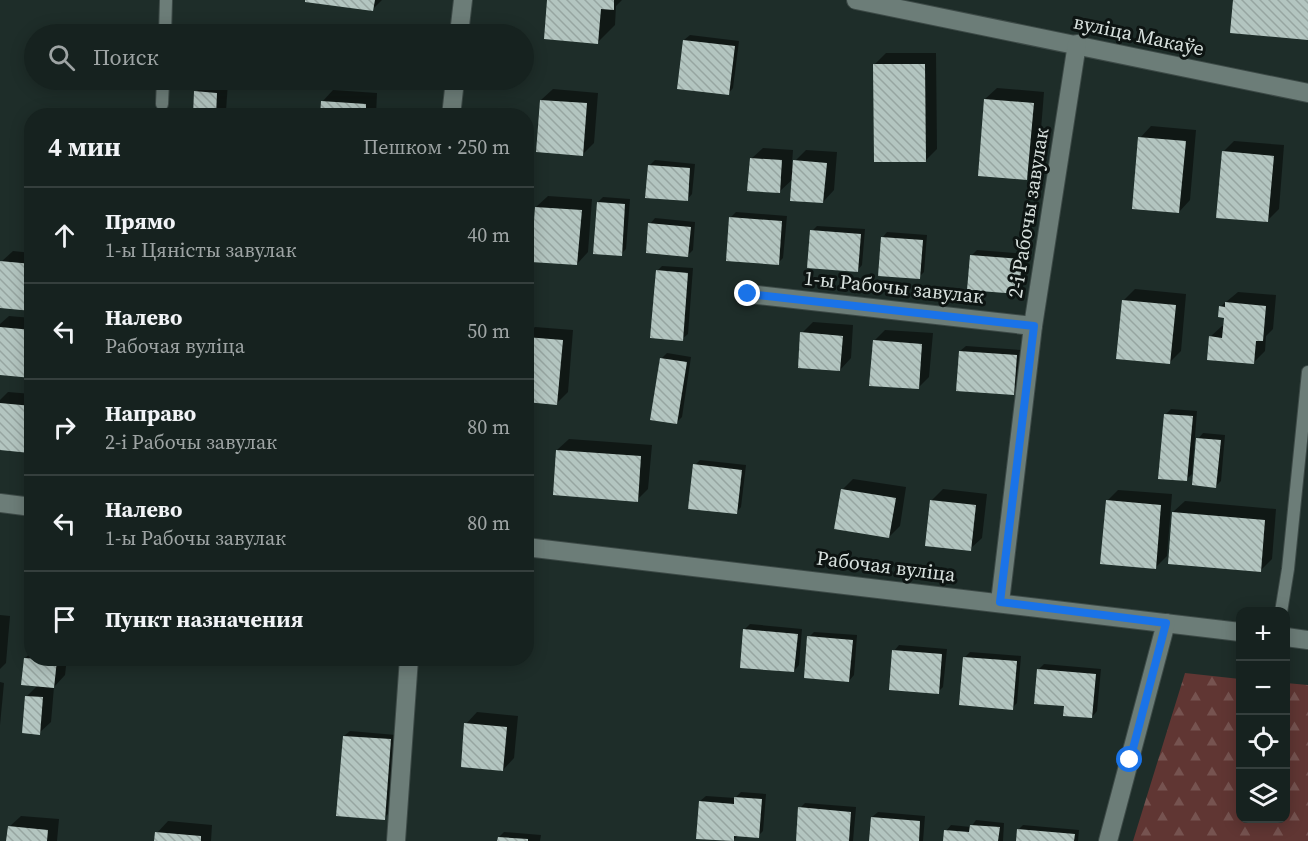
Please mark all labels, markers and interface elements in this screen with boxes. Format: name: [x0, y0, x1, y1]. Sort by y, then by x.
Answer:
street label: вуліца Макаўе: [1071, 7, 1207, 63]
search box: [24, 24, 534, 90]
icon: search: [45, 41, 78, 74]
text: Поиск: [93, 42, 159, 72]
street label: 2-і Рабочы завулак: [1001, 126, 1055, 300]
text: 4 мин: [48, 129, 121, 165]
text: Пешком · 250 m: [363, 133, 510, 161]
text: Прямо: [105, 206, 175, 236]
icon: ahead: [48, 219, 81, 252]
text: 40 m: [467, 221, 510, 249]
text: 1-ы Цяністы завулак: [105, 236, 296, 264]
street label: 1-ы Рабочы завулак: [802, 264, 986, 310]
route end: [734, 280, 760, 306]
text: Налево: [105, 302, 182, 332]
icon: left: [48, 315, 81, 348]
text: 50 m: [467, 317, 510, 345]
text: Рабочая вуліца: [105, 332, 245, 360]
text: Направо: [105, 398, 196, 428]
icon: right: [48, 411, 81, 444]
text: 80 m: [467, 413, 510, 441]
text: 2-і Рабочы завулак: [105, 428, 277, 456]
text: Налево: [105, 494, 182, 524]
icon: left: [48, 507, 81, 540]
text: 80 m: [467, 509, 510, 537]
text: 1-ы Рабочы завулак: [105, 524, 286, 552]
street label: Рабочая вуліца: [815, 544, 958, 589]
icon: arrive: [48, 603, 81, 636]
text: Пункт назначения: [105, 604, 303, 634]
map controls: [1236, 607, 1290, 823]
button: +: [1236, 607, 1290, 661]
button: −: [1236, 661, 1290, 715]
button: locate: [1236, 715, 1290, 769]
route start: [1116, 746, 1142, 772]
button: layers: [1236, 769, 1290, 823]

